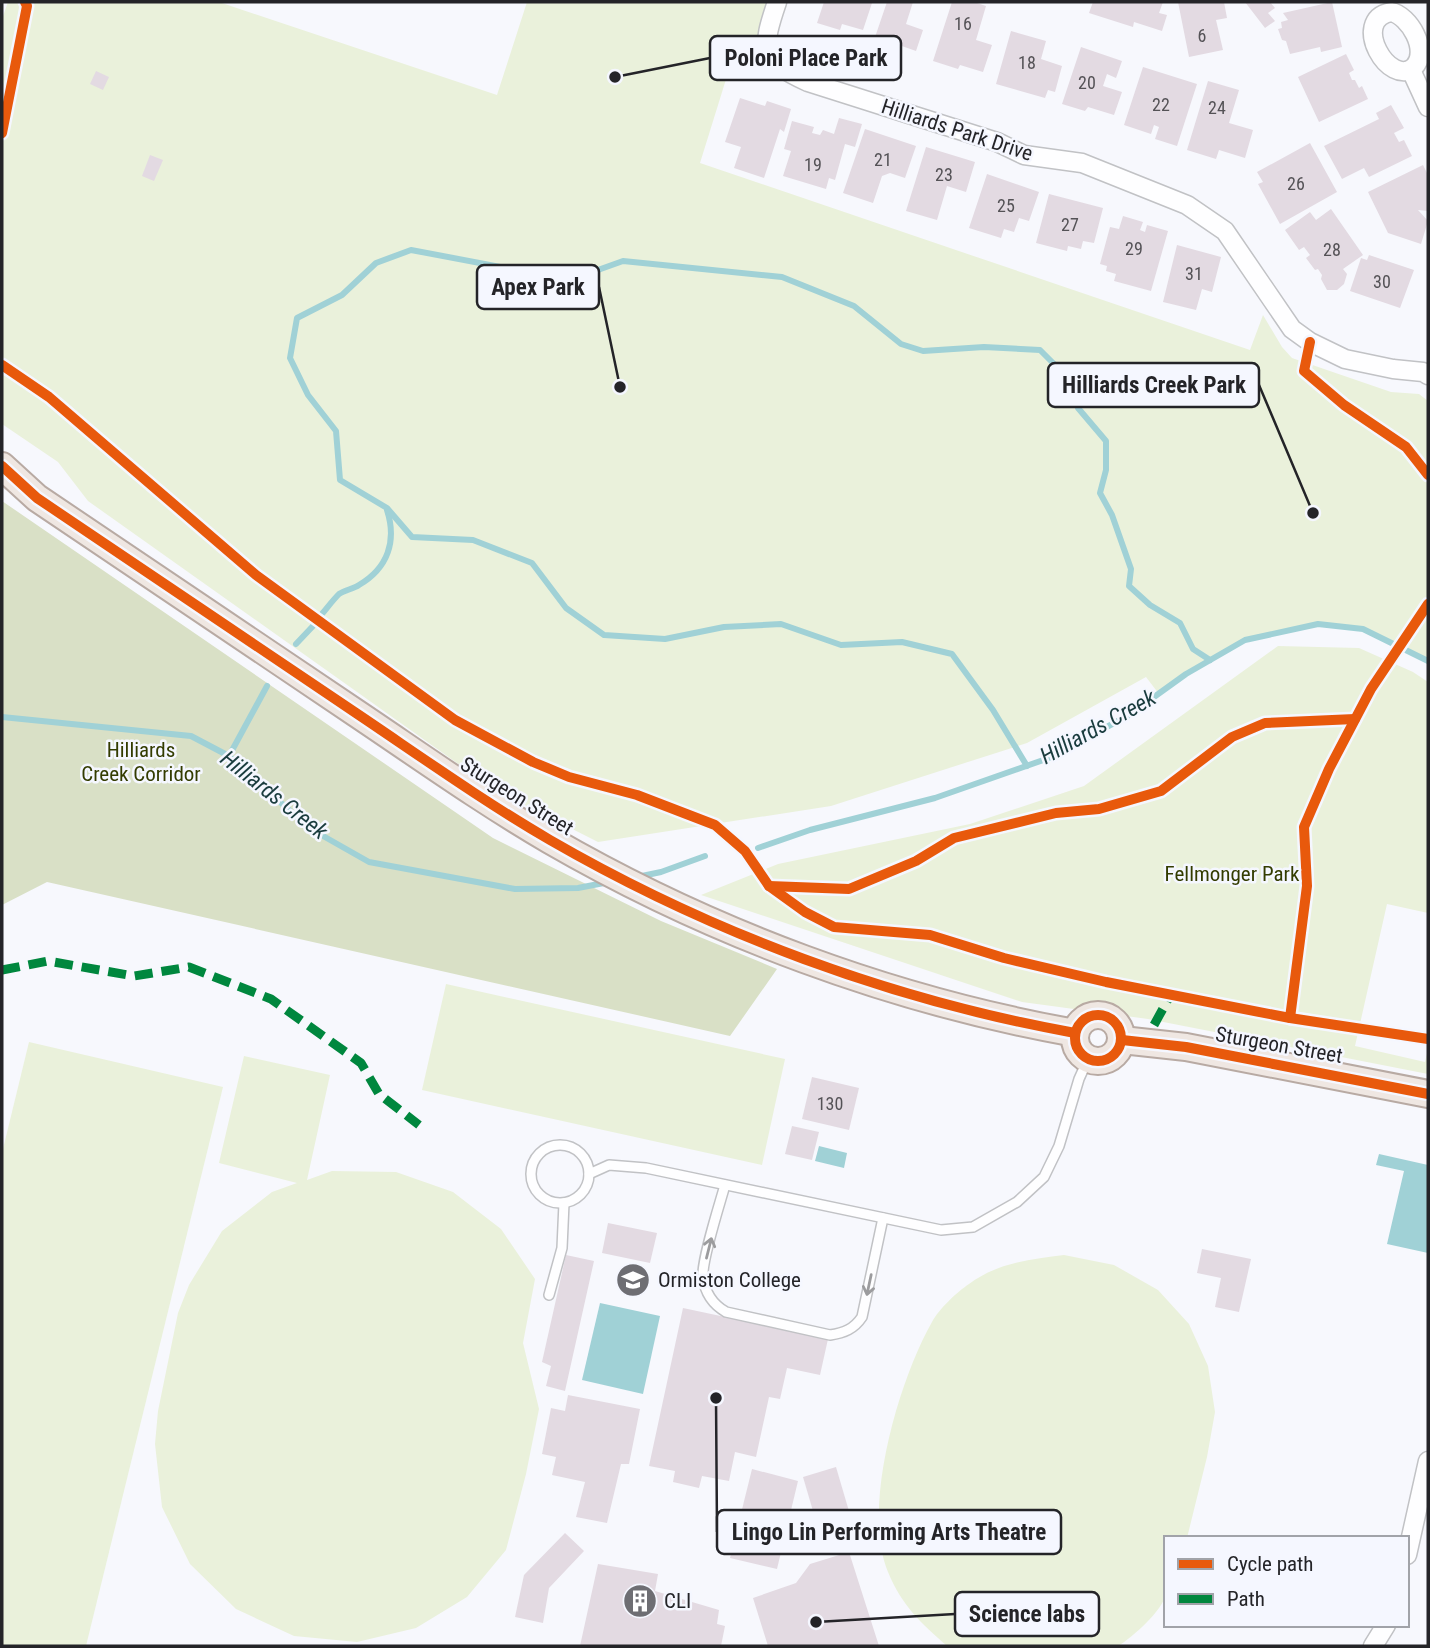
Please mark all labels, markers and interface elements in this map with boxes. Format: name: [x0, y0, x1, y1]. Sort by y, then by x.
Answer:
house number: 16: [954, 13, 972, 34]
house number: 6: [1198, 25, 1206, 46]
callout: Poloni Place Park: [710, 36, 901, 80]
text: Poloni Place Park: [724, 45, 889, 72]
house number: 18: [1018, 52, 1036, 73]
house number: 20: [1078, 72, 1096, 93]
street label: Hilliards Park Drive: [878, 94, 1036, 166]
house number: 22: [1152, 94, 1170, 115]
house number: 24: [1208, 97, 1226, 118]
house number: 21: [874, 149, 892, 170]
house number: 19: [804, 154, 822, 175]
house number: 23: [935, 164, 953, 185]
house number: 26: [1287, 173, 1305, 194]
house number: 25: [997, 195, 1015, 216]
house number: 27: [1061, 214, 1079, 235]
house number: 29: [1125, 238, 1143, 259]
house number: 28: [1323, 239, 1341, 260]
house number: 31: [1185, 263, 1203, 284]
callout: Apex Park: [477, 265, 599, 309]
house number: 30: [1373, 271, 1391, 292]
text: Apex Park: [491, 274, 586, 301]
callout: Hilliards Creek Park: [1048, 363, 1259, 407]
text: Hilliards Creek Park: [1062, 372, 1247, 399]
water label: Hilliards Creek: [1035, 684, 1161, 770]
park label: Hilliards Creek Corridor: [81, 738, 201, 786]
water label: Hilliards Creek: [215, 745, 334, 846]
street label: Sturgeon Street: [456, 752, 578, 840]
park label: Fellmonger Park: [1165, 862, 1300, 886]
street label: Sturgeon Street: [1214, 1022, 1344, 1068]
house number: 130: [817, 1093, 843, 1114]
one-way arrow: [703, 1237, 716, 1260]
school or university icon: Ormiston College: [614, 1261, 652, 1299]
place label: Ormiston College: [658, 1268, 801, 1292]
one-way arrow: [862, 1273, 875, 1296]
callout: Lingo Lin Performing Arts Theatre: [717, 1510, 1061, 1554]
text: Lingo Lin Performing Arts Theatre: [732, 1519, 1046, 1546]
legend: [1164, 1536, 1409, 1627]
text: Cycle path: [1227, 1552, 1313, 1576]
building icon: CLI: [621, 1582, 659, 1620]
text: Path: [1227, 1587, 1265, 1611]
place label: CLI: [664, 1589, 691, 1613]
callout: Science labs: [955, 1592, 1099, 1636]
text: Science labs: [969, 1601, 1085, 1628]

